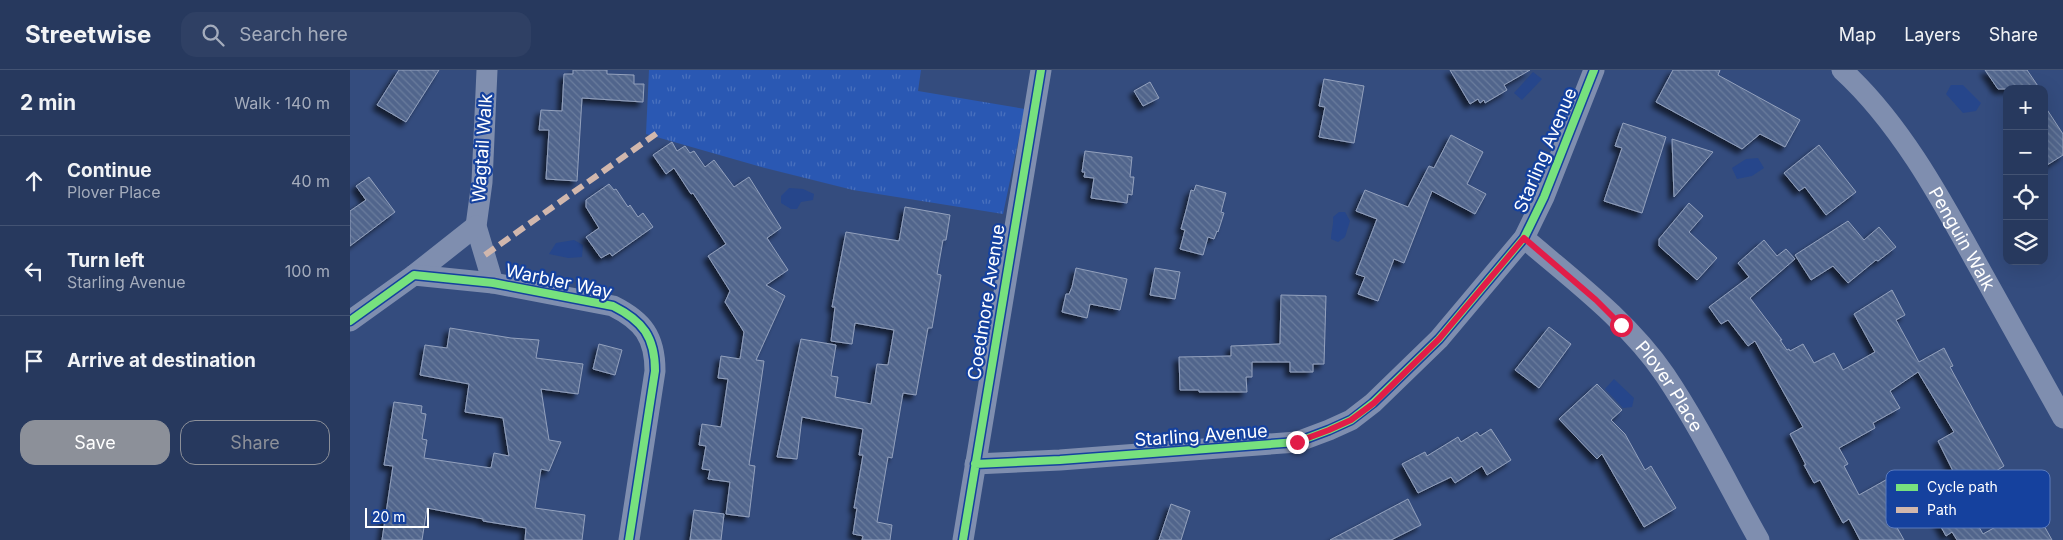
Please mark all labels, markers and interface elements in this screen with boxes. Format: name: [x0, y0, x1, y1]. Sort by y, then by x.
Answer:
search box: [181, 12, 531, 57]
text: Streetwise: [25, 20, 151, 49]
icon: search: [199, 21, 227, 49]
text: Search here: [239, 23, 348, 46]
text: Map: [1839, 24, 1876, 45]
text: Layers: [1904, 24, 1961, 45]
text: Share: [1989, 24, 2038, 45]
street label: Starling Avenue: [1509, 85, 1581, 215]
map controls: [2003, 85, 2048, 265]
button: +: [2003, 85, 2048, 130]
text: 2 min: [20, 90, 76, 115]
text: Walk · 140 m: [234, 93, 330, 113]
street label: Wagtail Walk: [468, 93, 496, 203]
button: −: [2003, 130, 2048, 175]
text: Continue: [67, 159, 152, 182]
icon: ahead: [20, 167, 48, 195]
text: 40 m: [291, 171, 330, 191]
button: locate: [2003, 175, 2048, 220]
text: Plover Place: [67, 182, 160, 202]
street label: Penguin Walk: [1925, 183, 2000, 294]
button: layers: [2003, 220, 2048, 265]
street label: Coedmore Avenue: [963, 223, 1009, 381]
text: Turn left: [67, 249, 145, 272]
icon: left: [20, 257, 48, 285]
street label: Warbler Way: [504, 259, 614, 303]
text: 100 m: [285, 261, 330, 281]
text: Starling Avenue: [67, 272, 186, 292]
route start: [1610, 314, 1633, 337]
street label: Plover Place: [1632, 336, 1708, 435]
icon: arrive: [20, 347, 48, 375]
text: Arrive at destination: [67, 349, 256, 372]
button: Save: [20, 420, 170, 465]
button: Share: [180, 420, 330, 465]
street label: Starling Avenue: [1134, 420, 1268, 450]
route end: [1286, 431, 1309, 454]
legend: [1886, 470, 2050, 528]
text: Cycle path: [1927, 478, 1998, 495]
text: Path: [1927, 501, 1957, 518]
scale bar: [365, 505, 429, 528]
text: 20 m: [372, 508, 406, 525]

